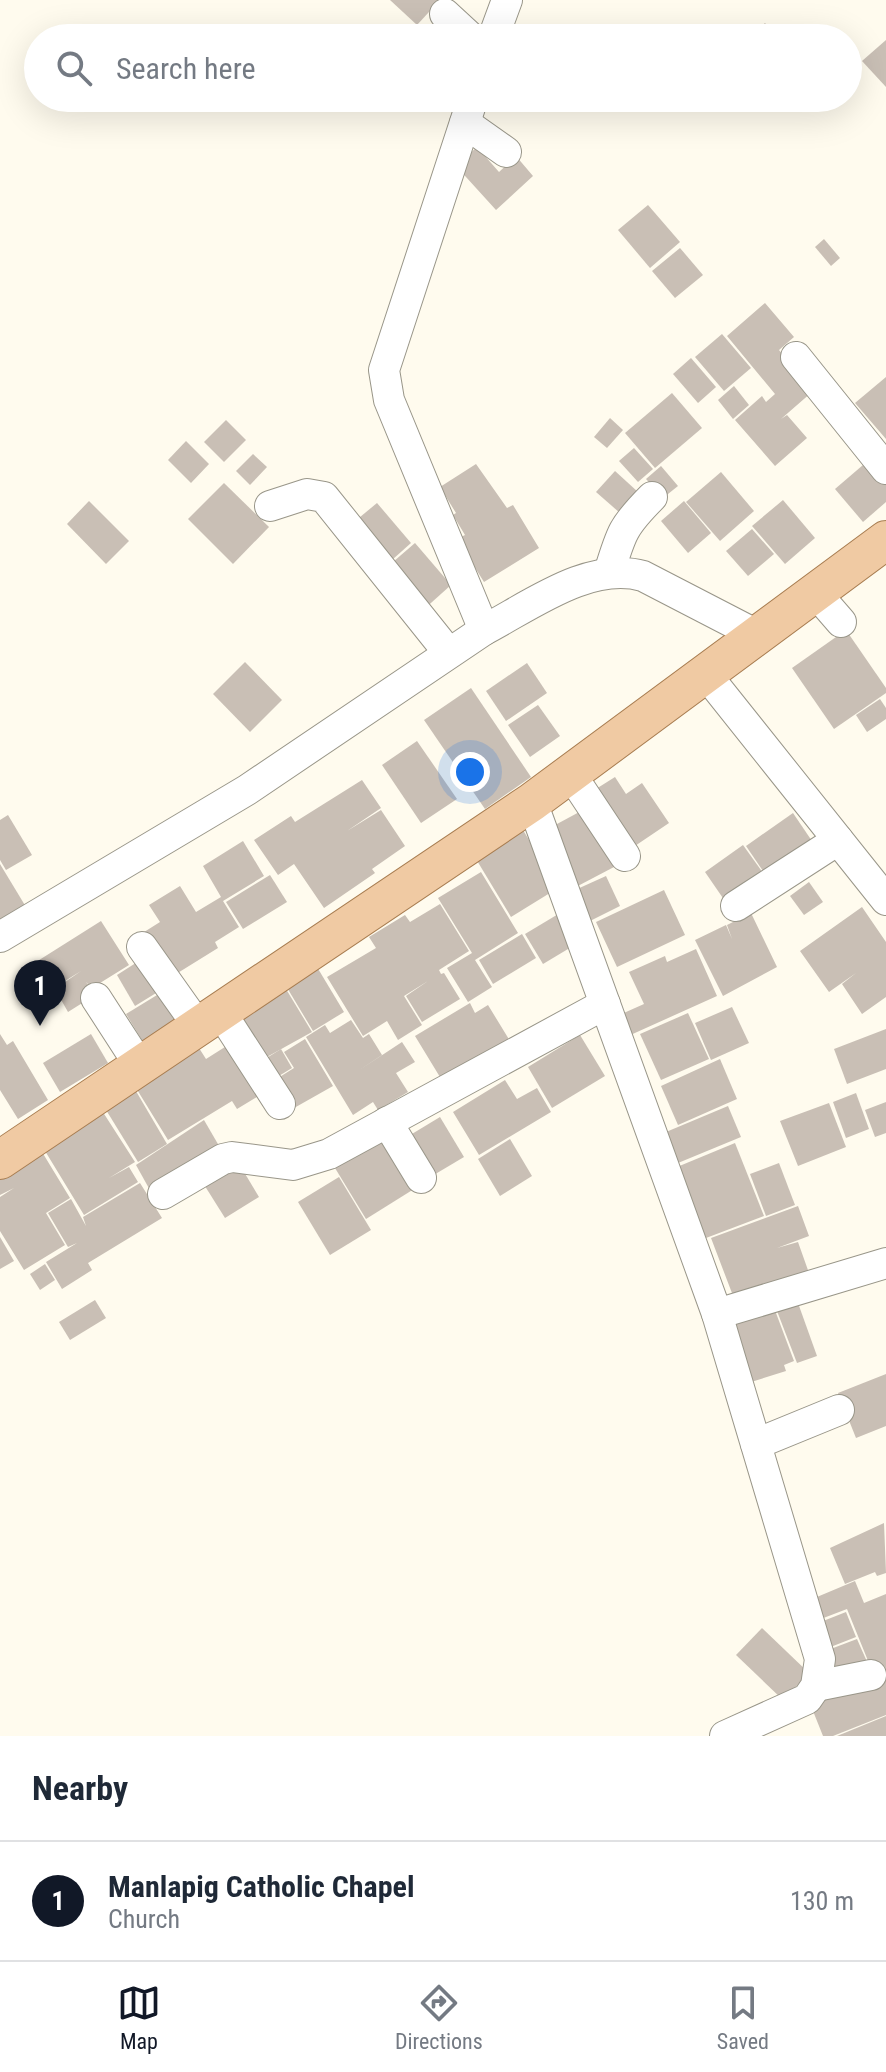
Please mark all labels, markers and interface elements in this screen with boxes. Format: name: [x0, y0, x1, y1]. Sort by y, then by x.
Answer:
search box: [24, 24, 862, 112]
icon: search: [52, 46, 96, 90]
text: Search here: [116, 51, 256, 86]
your location: [450, 752, 490, 792]
pin: 1: [14, 960, 66, 1026]
text: Nearby: [32, 1768, 128, 1808]
text: Manlapig Catholic Chapel: [108, 1869, 415, 1904]
text: 1: [51, 1886, 65, 1916]
text: 130 m: [790, 1886, 854, 1916]
text: Church: [108, 1904, 180, 1934]
tab: Map: [117, 1981, 161, 2054]
tab: Directions: [395, 1981, 483, 2054]
tab: Saved: [717, 1981, 769, 2054]

